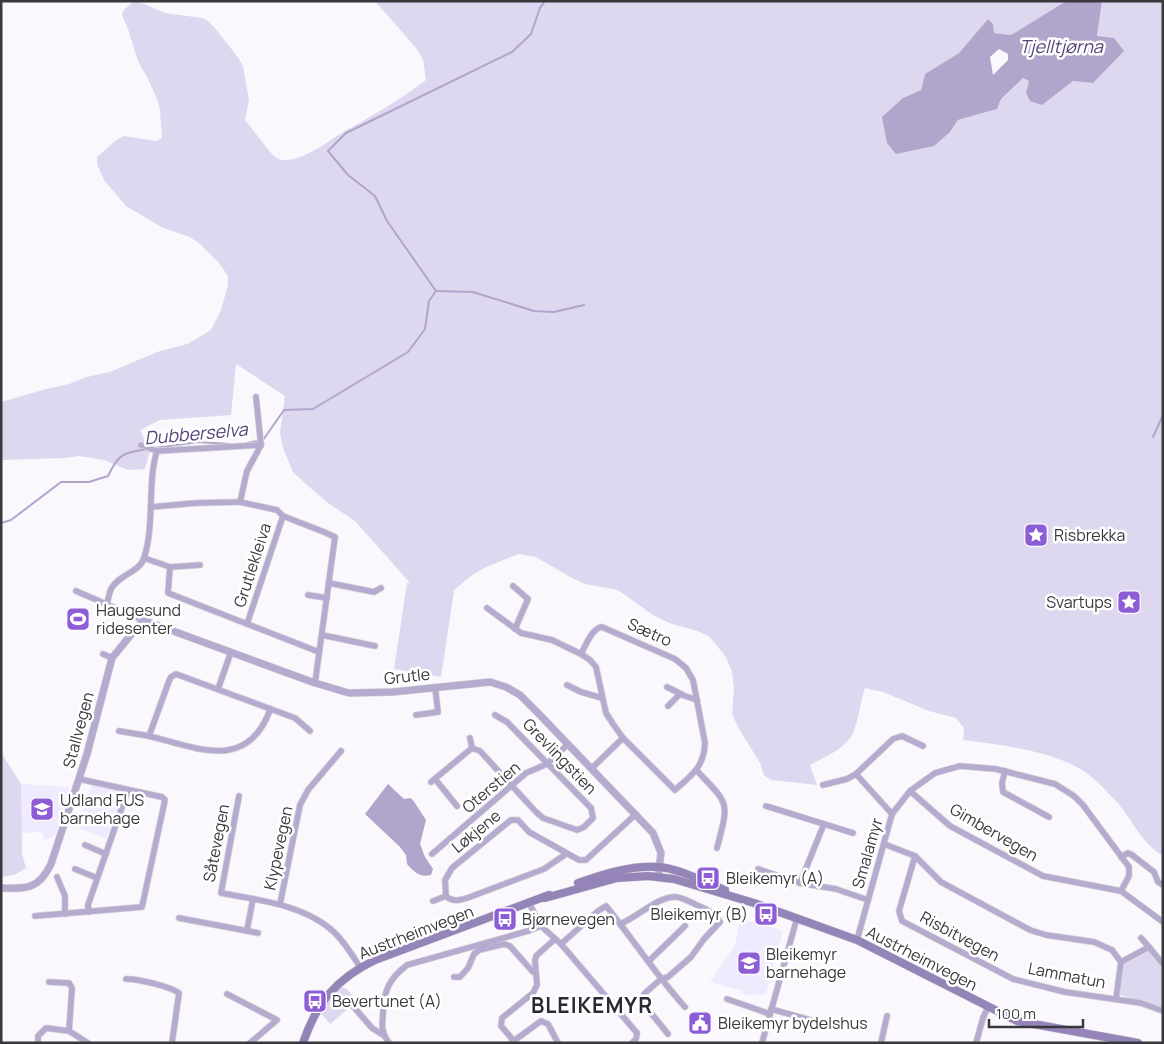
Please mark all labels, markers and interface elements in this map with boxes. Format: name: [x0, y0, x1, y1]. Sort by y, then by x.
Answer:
water label: Tjelltjørna: [1019, 34, 1104, 58]
water label: Dubberselva: [143, 416, 250, 449]
street label: Grutlekleiva: [228, 520, 276, 610]
place icon: Risbrekka: [1023, 522, 1049, 548]
place label: Risbrekka: [1054, 524, 1125, 546]
place icon: Svartups: [1116, 589, 1142, 615]
place label: Svartups: [1046, 591, 1112, 613]
place label: Haugesund ridesenter: [96, 599, 181, 639]
sports icon: Haugesund ridesenter: [65, 606, 91, 632]
street label: Sætro: [624, 613, 676, 651]
street label: Grutle: [383, 663, 431, 689]
street label: Stallvegen: [57, 690, 99, 770]
street label: Grevlingstien: [518, 713, 602, 799]
street label: Oterstien: [457, 756, 525, 818]
place label: Udland FUS barnehage: [60, 789, 144, 829]
school or university icon: Udland FUS barnehage: [29, 796, 55, 822]
street label: Gimbervegen: [946, 798, 1042, 866]
street label: Såtevegen: [198, 802, 234, 884]
street label: Klypevegen: [258, 804, 298, 892]
street label: Løkjene: [447, 804, 505, 858]
street label: Smalamyr: [846, 815, 888, 891]
bus stop icon: Bleikemyr (A): [695, 865, 721, 891]
place label: Bleikemyr (A): [726, 867, 824, 889]
street label: Austrheimvegen: [355, 900, 477, 964]
bus stop icon: Bleikemyr (B): [753, 901, 779, 927]
place label: Bleikemyr (B): [650, 903, 748, 925]
bus stop icon: Bjørnevegen: [492, 906, 518, 932]
street label: Risbitvegen: [916, 906, 1004, 966]
place label: Bjørnevegen: [522, 908, 615, 930]
street label: Austrheimvegen: [863, 921, 981, 995]
place label: Bleikemyr barnehage: [766, 943, 846, 983]
school or university icon: Bleikemyr barnehage: [736, 950, 762, 976]
street label: Lammatun: [1026, 957, 1108, 993]
bus stop icon: Bevertunet (A): [302, 988, 328, 1014]
place label: Bevertunet (A): [332, 990, 442, 1012]
district label: BLEIKEMYR: [531, 991, 653, 1019]
scale bar: [989, 996, 1083, 1028]
text: 100 m: [996, 1003, 1036, 1024]
public building icon: Bleikemyr bydelshus: [687, 1010, 713, 1036]
place label: Bleikemyr bydelshus: [718, 1012, 868, 1034]

